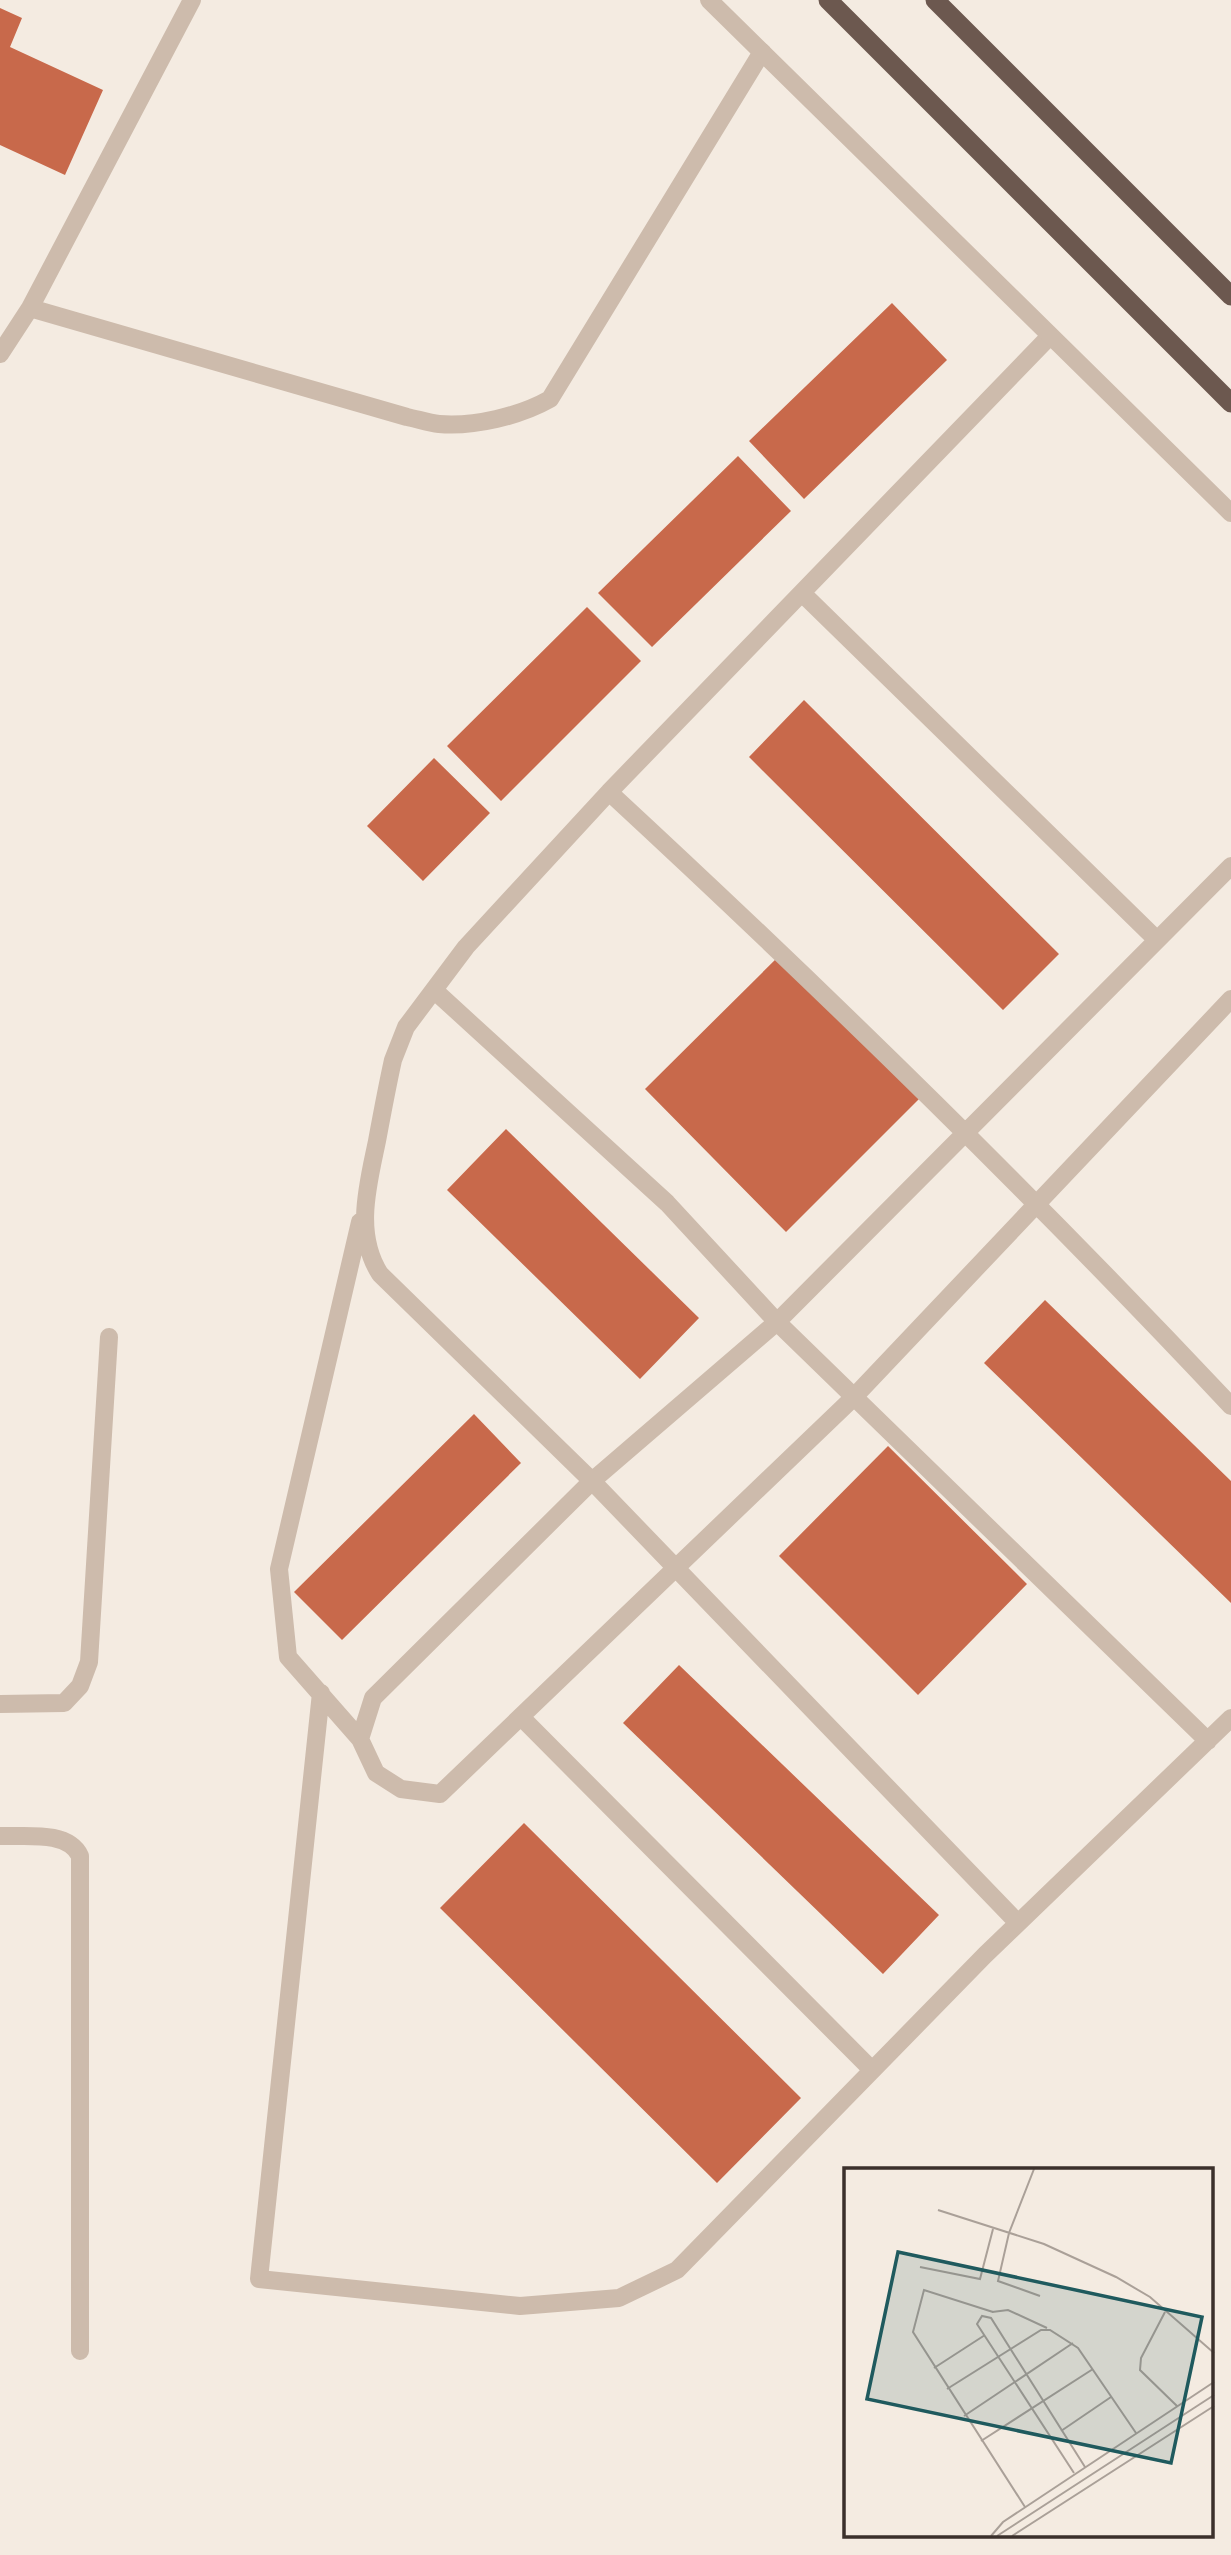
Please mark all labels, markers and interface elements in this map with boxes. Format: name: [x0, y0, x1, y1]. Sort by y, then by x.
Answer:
inset map: [844, 2168, 1214, 2538]

